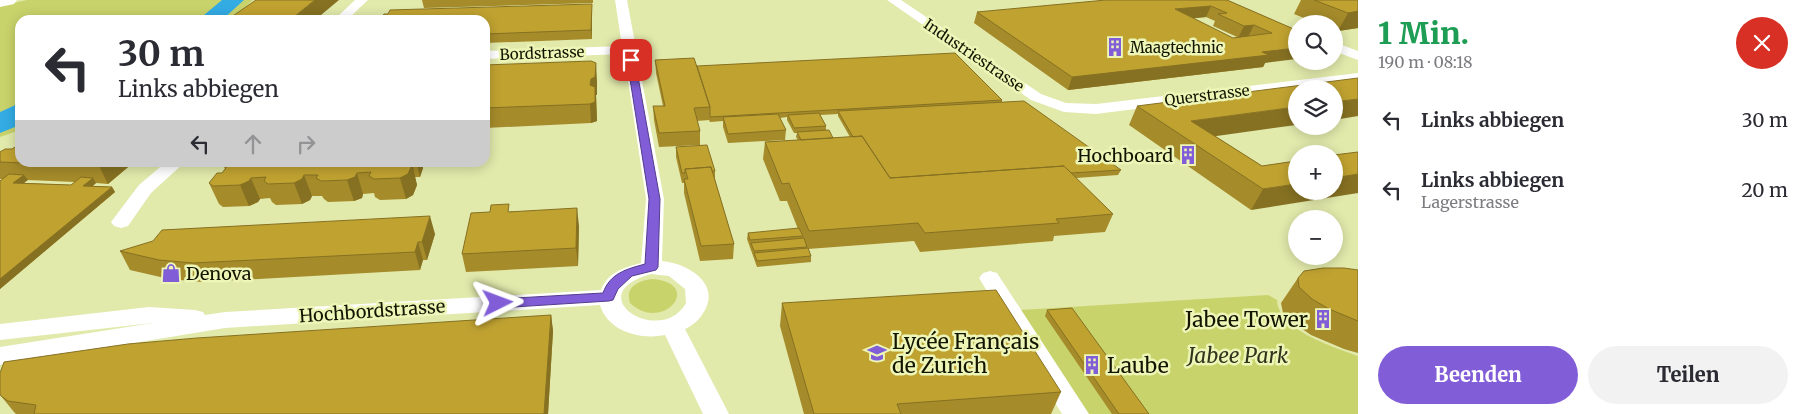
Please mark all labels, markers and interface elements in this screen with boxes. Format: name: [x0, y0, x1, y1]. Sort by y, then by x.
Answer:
street label: Industriestrasse: [920, 14, 1028, 96]
text: 1 Min.: [1378, 14, 1469, 52]
map controls: [1288, 15, 1343, 265]
button: search: [1288, 15, 1343, 70]
button: close: [1736, 17, 1788, 69]
text: 30 m: [118, 32, 204, 76]
icon: left: [35, 35, 100, 100]
building icon: Maagtechnic: [1104, 36, 1126, 58]
place label: Maagtechnic: [1130, 38, 1224, 57]
pin: [610, 39, 652, 81]
street label: Bordstrasse: [499, 42, 585, 64]
icon: arrive: [617, 46, 645, 74]
text: 190 m · 08:18: [1378, 52, 1472, 72]
text: Links abbiegen: [118, 75, 279, 103]
street label: Querstrasse: [1163, 80, 1251, 110]
button: layers: [1288, 80, 1343, 135]
icon: left: [1378, 106, 1406, 134]
text: Links abbiegen: [1421, 108, 1564, 132]
text: 30 m: [1742, 108, 1788, 132]
icon: left: [186, 130, 214, 158]
icon: ahead: [239, 130, 267, 158]
icon: right: [292, 130, 320, 158]
place label: Hochboard: [1077, 144, 1173, 167]
building icon: Hochboard: [1177, 144, 1199, 166]
button: +: [1288, 145, 1343, 200]
text: Links abbiegen: [1421, 168, 1564, 192]
icon: left: [1378, 176, 1406, 204]
text: 20 m: [1741, 178, 1788, 202]
text: Lagerstrasse: [1421, 192, 1519, 212]
button: −: [1288, 210, 1343, 265]
shop icon: Denova: [160, 262, 182, 284]
place label: Denova: [186, 262, 252, 285]
position arrow: [471, 276, 523, 328]
street label: Hochbordstrasse: [298, 294, 446, 328]
place label: Jabee Tower: [1184, 306, 1308, 333]
building icon: Jabee Tower: [1312, 308, 1334, 330]
place label: Lycée Français de Zurich: [892, 328, 1039, 379]
school or university icon: Lycée Français de Zurich: [866, 342, 888, 364]
park label: Jabee Park: [1186, 342, 1289, 369]
button: Beenden: [1378, 346, 1578, 404]
button: Teilen: [1588, 346, 1788, 404]
place label: Laube: [1107, 352, 1169, 379]
building icon: Laube: [1081, 354, 1103, 376]

